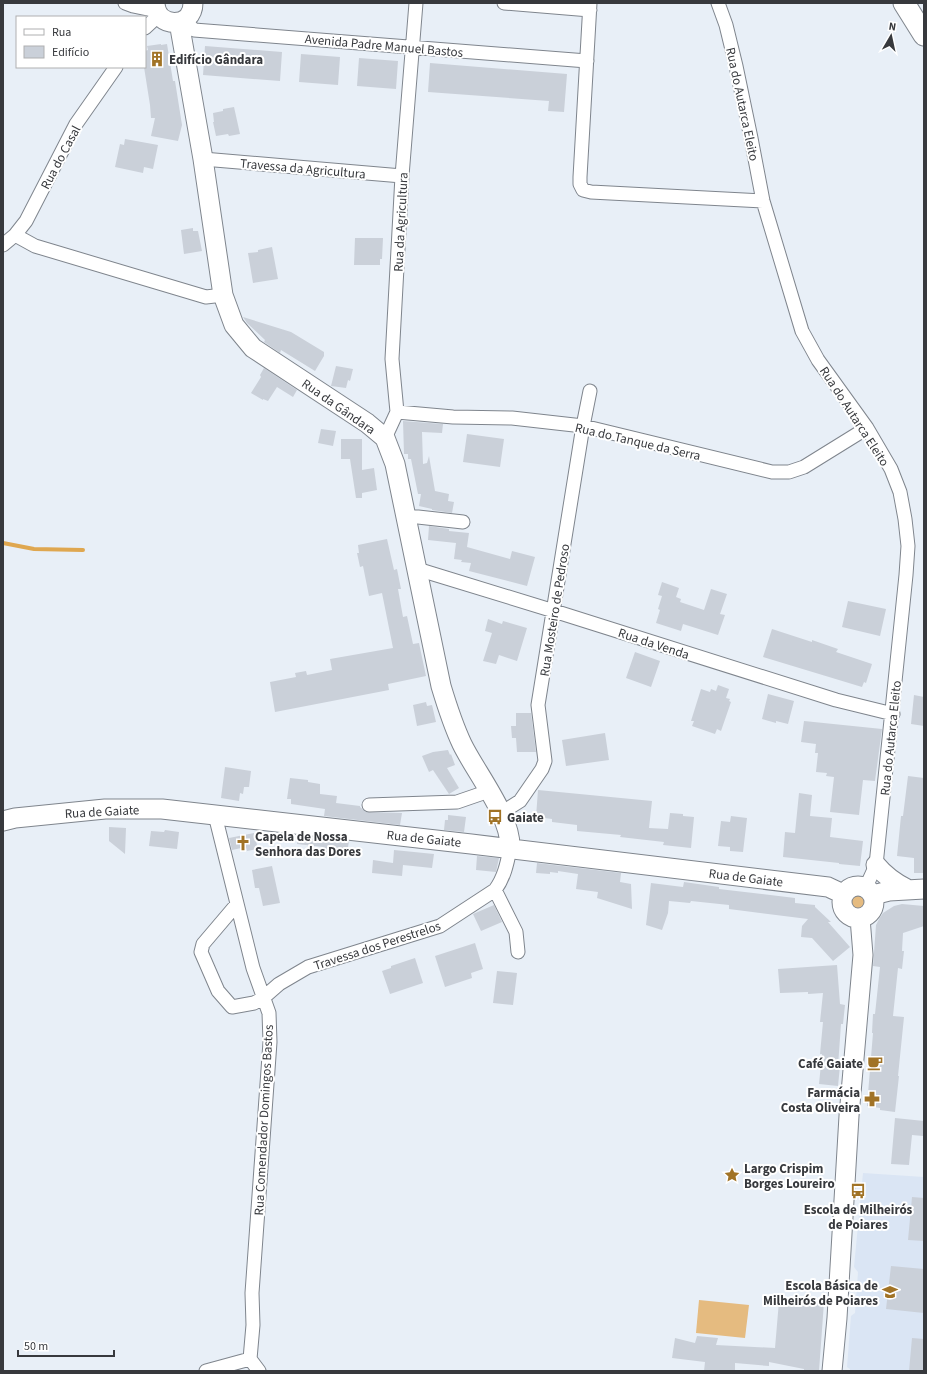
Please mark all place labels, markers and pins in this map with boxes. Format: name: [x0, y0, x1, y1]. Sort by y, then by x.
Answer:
building icon: Edifício Gândara: [148, 50, 166, 68]
place label: Edifício Gândara: [169, 51, 263, 69]
bus stop icon: Gaiate: [486, 808, 504, 826]
place label: Gaiate: [507, 809, 544, 827]
place label: Capela de Nossa Senhora das Dores: [255, 828, 361, 861]
church icon: Capela de Nossa Senhora das Dores: [234, 834, 252, 852]
cafe icon: Café Gaiate: [866, 1054, 884, 1072]
place label: Café Gaiate: [798, 1055, 863, 1073]
place label: Farmácia Costa Oliveira: [781, 1084, 860, 1117]
pharmacy icon: Farmácia Costa Oliveira: [863, 1090, 881, 1108]
place label: Largo Crispim Borges Loureiro: [744, 1160, 835, 1193]
place icon: Largo Crispim Borges Loureiro: [723, 1166, 741, 1184]
bus stop icon: Escola de Milheirós de Poiares: [849, 1182, 867, 1200]
place label: Escola de Milheirós de Poiares: [804, 1201, 913, 1234]
place label: Escola Básica de Milheirós de Poiares: [763, 1277, 878, 1310]
school or university icon: Escola Básica de Milheirós de Poiares: [881, 1283, 899, 1301]

